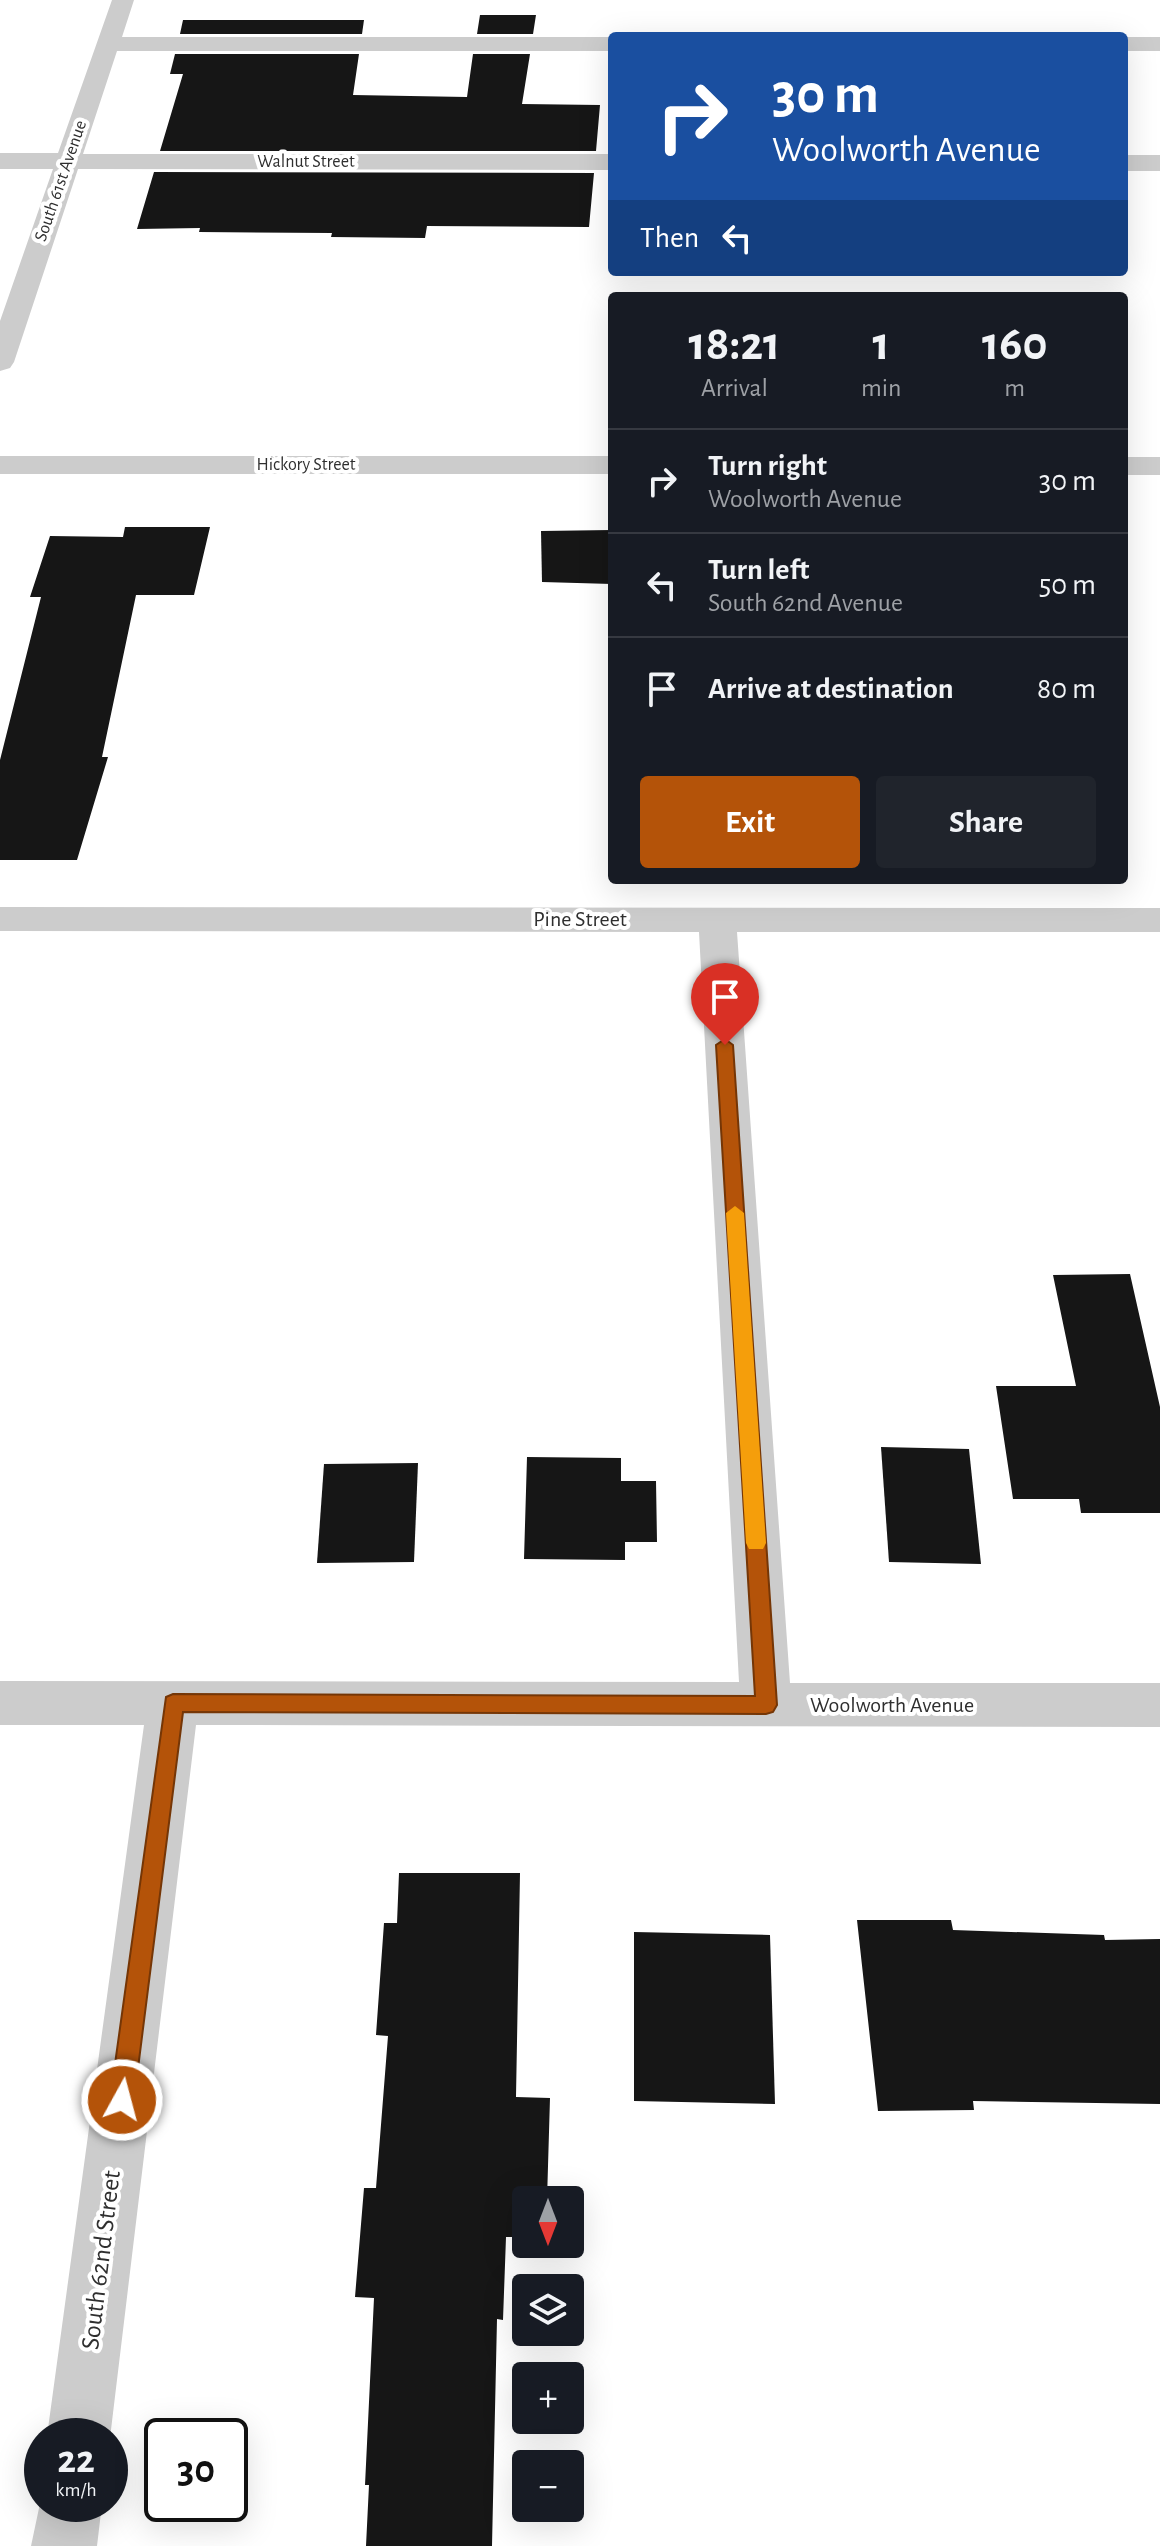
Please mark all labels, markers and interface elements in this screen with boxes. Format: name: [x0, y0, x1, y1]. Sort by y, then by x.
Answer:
icon: right: [640, 64, 744, 168]
text: 30 m: [772, 67, 879, 123]
street label: South 61st Avenue: [32, 118, 90, 244]
text: Woolworth Avenue: [772, 132, 1041, 168]
street label: Walnut Street: [257, 153, 355, 171]
icon: left: [715, 216, 759, 260]
text: Then: [640, 223, 699, 253]
text: 18:21: [689, 321, 780, 369]
text: 1: [873, 321, 890, 369]
text: 160: [982, 321, 1047, 369]
text: Arrival: [701, 375, 768, 401]
text: min: [861, 375, 901, 401]
text: m: [1004, 375, 1025, 401]
text: Turn right: [708, 451, 827, 481]
street label: Hickory Street: [256, 456, 356, 474]
icon: right: [640, 459, 684, 503]
text: 30 m: [1039, 466, 1096, 496]
text: Woolworth Avenue: [708, 486, 902, 512]
text: Turn left: [708, 555, 809, 585]
icon: left: [640, 563, 684, 607]
text: 50 m: [1039, 570, 1096, 600]
text: South 62nd Avenue: [708, 590, 903, 616]
icon: arrive: [640, 667, 684, 711]
text: Arrive at destination: [708, 674, 954, 704]
text: 80 m: [1037, 674, 1096, 704]
button: Exit: [640, 776, 860, 868]
button: Share: [876, 776, 1096, 868]
street label: Pine Street: [533, 908, 627, 930]
pin: [691, 963, 759, 1045]
icon: arrive: [703, 975, 747, 1019]
street label: Woolworth Avenue: [810, 1694, 974, 1716]
position arrow: [80, 2058, 164, 2142]
street label: South 62nd Street: [77, 2169, 125, 2351]
north arrow: [512, 2186, 584, 2258]
map controls: [512, 2186, 584, 2522]
button: layers: [512, 2274, 584, 2346]
button: +: [512, 2362, 584, 2434]
speed limit sign: 30: [144, 2418, 248, 2522]
text: 22: [57, 2440, 95, 2480]
button: −: [512, 2450, 584, 2522]
text: km/h: [55, 2480, 97, 2500]

